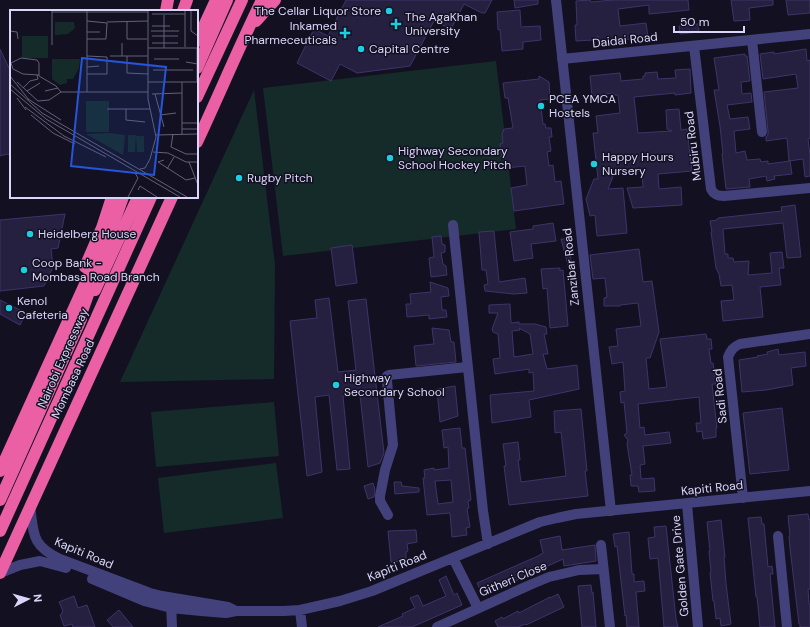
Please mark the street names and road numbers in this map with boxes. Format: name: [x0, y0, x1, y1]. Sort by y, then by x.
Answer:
street label: Daidai Road: [591, 29, 659, 51]
street label: Mubiru Road: [681, 110, 705, 182]
street label: Zanzibar Road: [559, 227, 583, 307]
street label: Nairobi Expressway: [34, 305, 92, 410]
street label: Mombasa Road: [48, 337, 98, 421]
street label: Sadi Road: [709, 368, 731, 424]
street label: Kapiti Road: [680, 477, 744, 499]
street label: Golden Gate Drive: [668, 514, 692, 617]
street label: Kapiti Road: [52, 533, 116, 573]
street label: Kapiti Road: [365, 547, 429, 585]
street label: Githeri Close: [477, 557, 549, 600]

